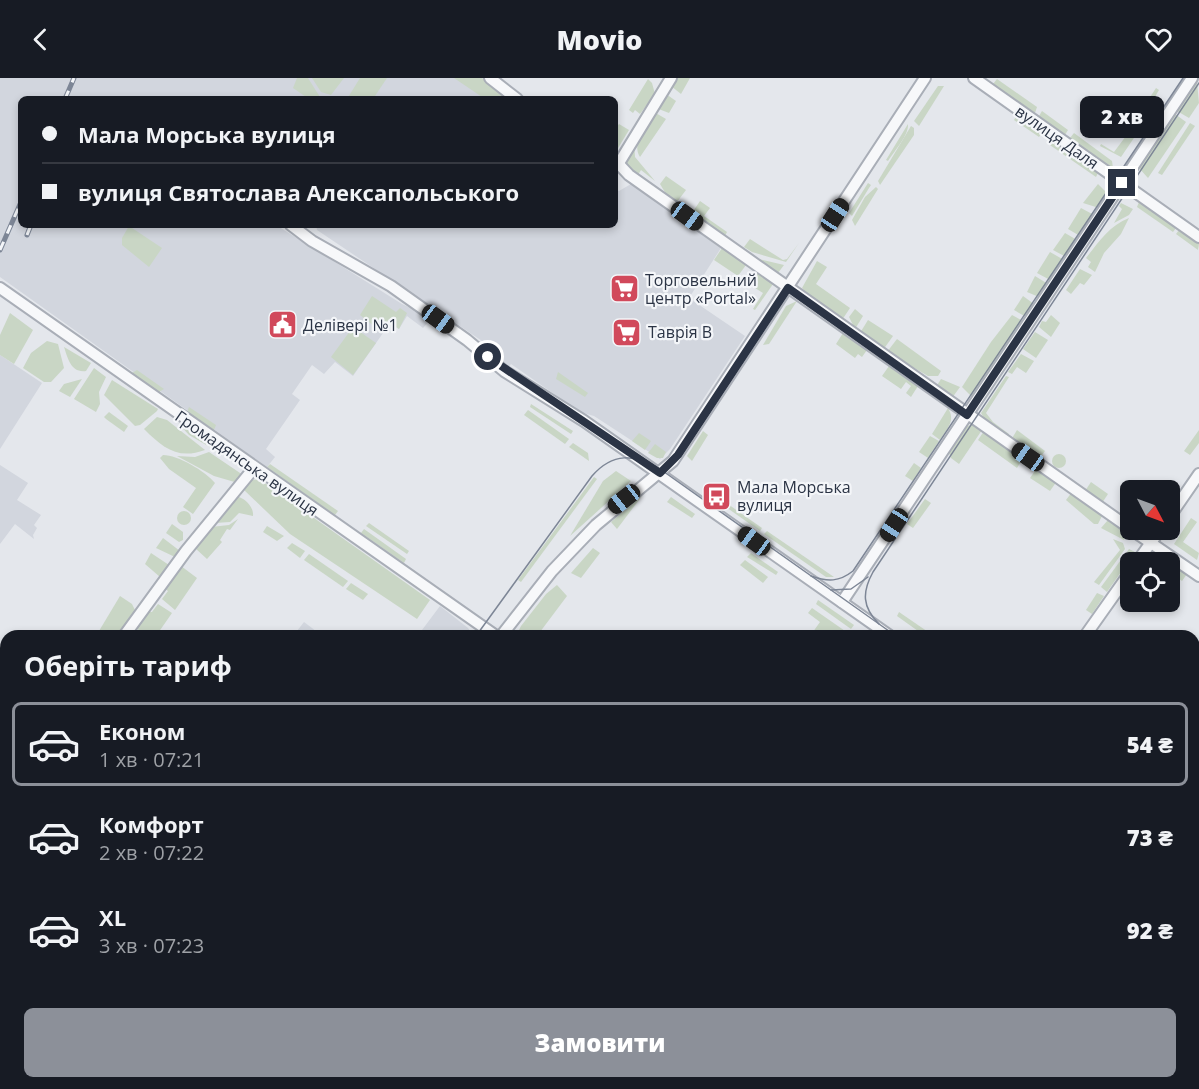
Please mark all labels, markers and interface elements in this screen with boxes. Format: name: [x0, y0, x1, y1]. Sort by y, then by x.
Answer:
text: Movio: [557, 21, 642, 58]
icon: back: [24, 23, 57, 56]
icon: heart: [1142, 23, 1175, 56]
callout: 2 хв: [1080, 96, 1164, 138]
street label: вулиця Даля: [1011, 100, 1103, 174]
text: 2 хв: [1101, 103, 1143, 130]
text: Мала Морська вулиця: [78, 119, 336, 149]
route end: [1108, 169, 1135, 196]
text: вулиця Святослава Алексапольського: [78, 177, 519, 207]
car: [818, 195, 852, 235]
car: [667, 198, 707, 234]
place label: Торговельний центр «Portal»: [645, 269, 757, 309]
supermarket icon: Торговельний центр «Portal»: [608, 273, 640, 305]
car: [418, 301, 458, 337]
public building icon: Делівері №1: [266, 309, 298, 341]
place label: Делівері №1: [303, 314, 398, 336]
supermarket icon: Таврія В: [611, 316, 643, 348]
place label: Таврія В: [648, 321, 712, 343]
route start: [474, 343, 501, 370]
street label: Громадянська вулиця: [171, 405, 323, 521]
car: [1008, 439, 1048, 475]
place label: Мала Морська вулиця: [737, 476, 851, 516]
bus stop icon: Мала Морська вулиця: [700, 480, 732, 512]
north arrow: [1120, 480, 1180, 540]
map controls: [1120, 480, 1180, 612]
car: [604, 481, 644, 517]
car: [877, 505, 911, 545]
car: [734, 523, 774, 559]
button: locate: [1120, 552, 1180, 612]
text: Оберіть тариф: [24, 647, 232, 684]
text: Економ: [99, 716, 185, 746]
icon: car: [27, 717, 81, 771]
text: 54 ₴: [1127, 729, 1173, 759]
text: 1 хв · 07:21: [99, 746, 204, 773]
text: Комфорт: [99, 809, 204, 839]
icon: car: [27, 810, 81, 864]
text: 73 ₴: [1127, 822, 1173, 852]
text: 2 хв · 07:22: [99, 839, 204, 866]
text: XL: [99, 902, 126, 932]
icon: car: [27, 903, 81, 957]
text: 92 ₴: [1127, 915, 1173, 945]
text: 3 хв · 07:23: [99, 932, 204, 959]
button: Замовити: [24, 1008, 1176, 1077]

